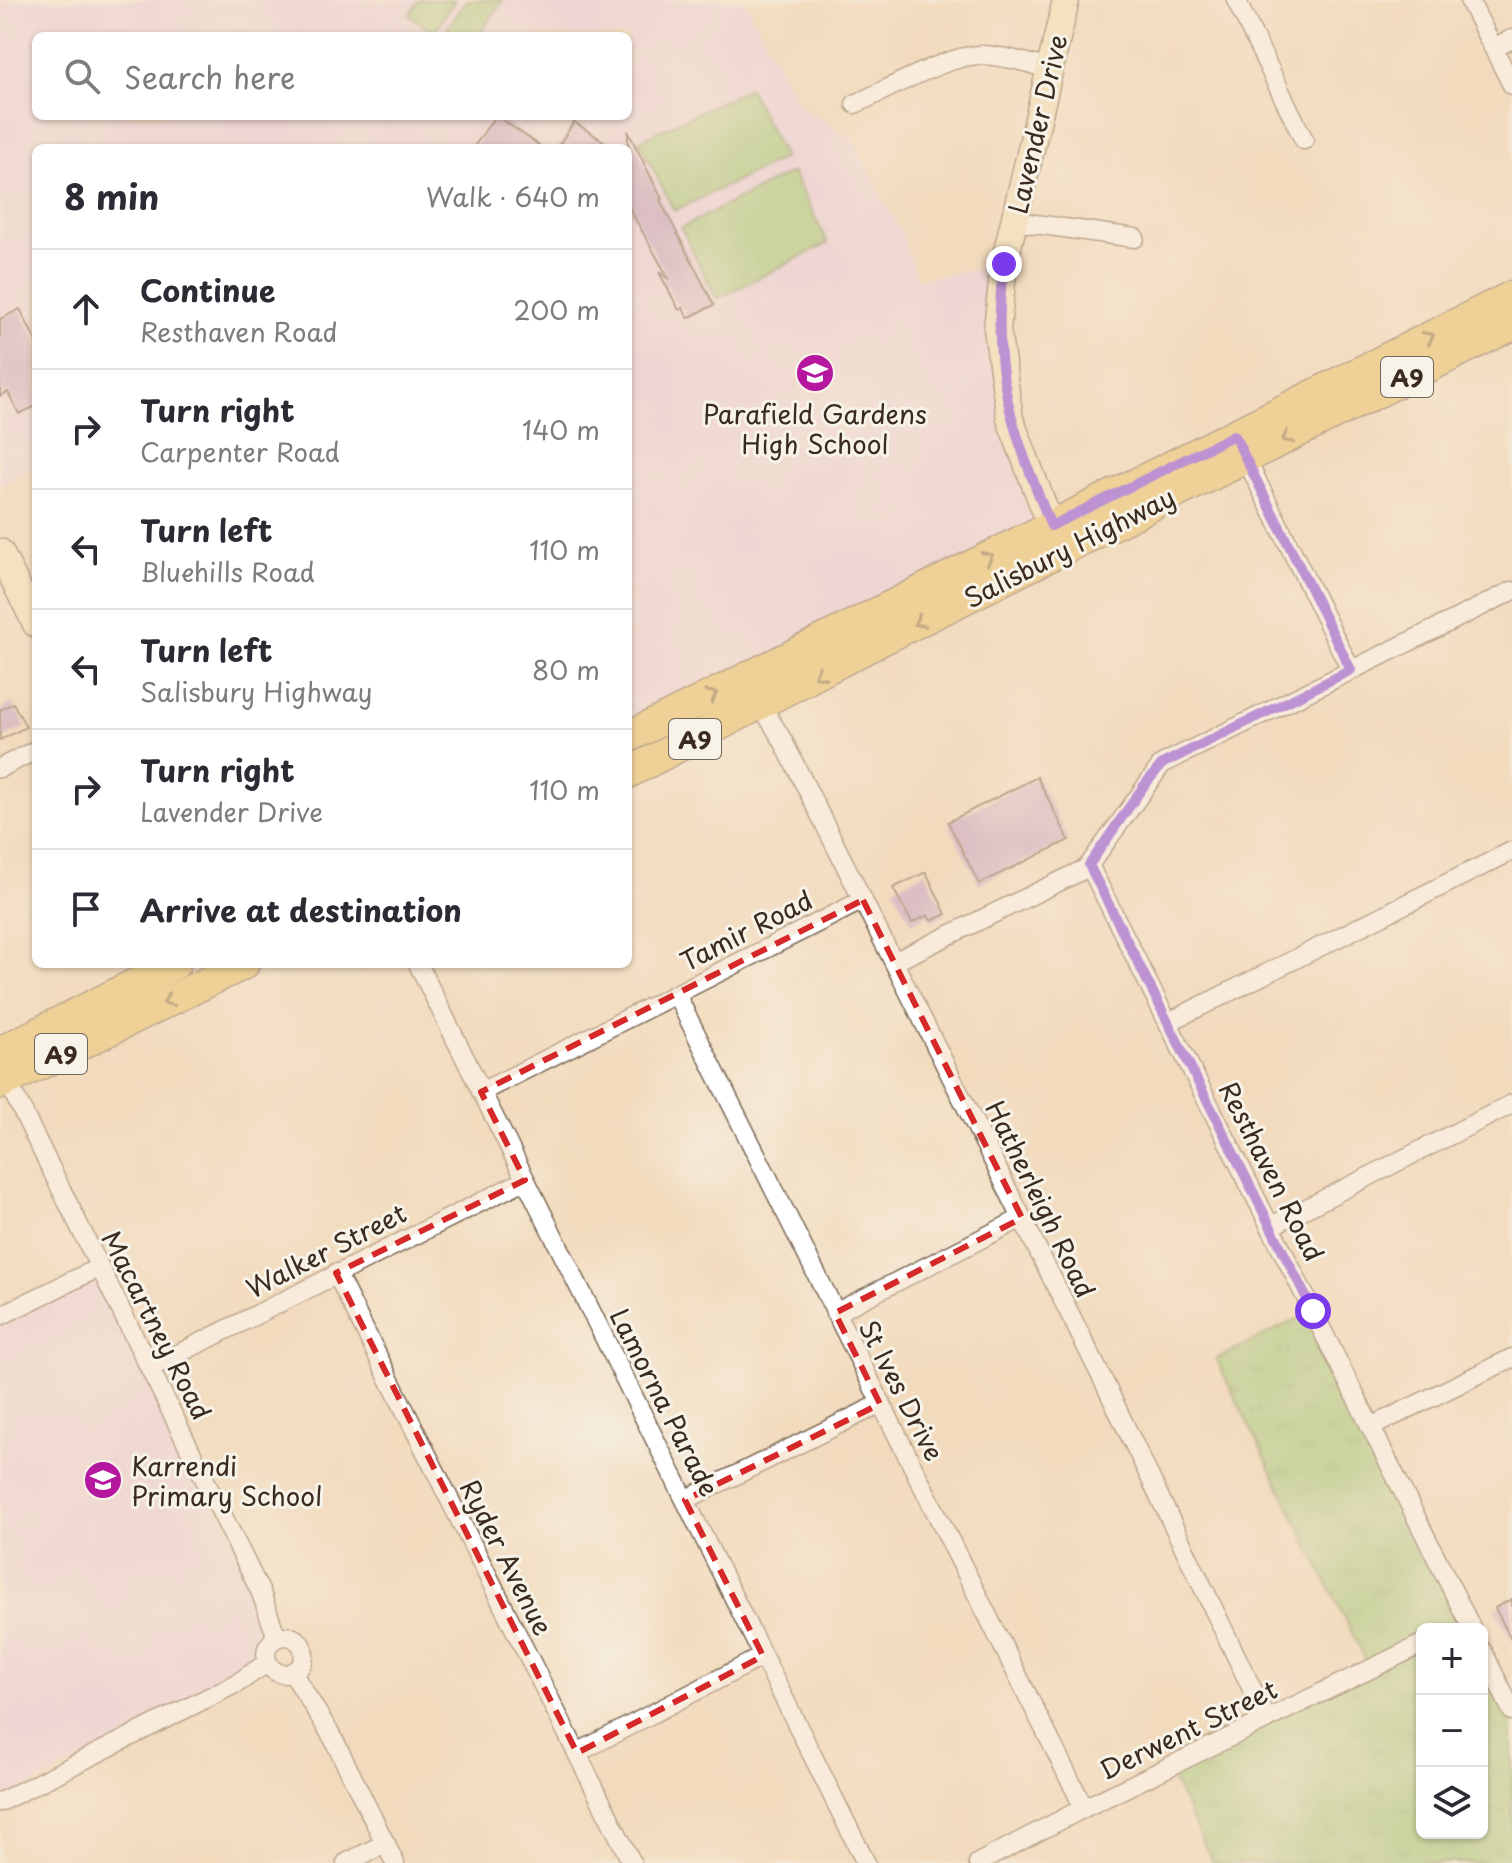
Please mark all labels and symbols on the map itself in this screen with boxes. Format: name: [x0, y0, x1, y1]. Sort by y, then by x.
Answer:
street label: Lavender Drive: [997, 30, 1077, 218]
route end: [986, 246, 1022, 282]
one-way arrow: [1420, 332, 1435, 347]
school or university icon: Parafield Gardens High School: [794, 352, 836, 394]
road number: A9: [1381, 357, 1433, 397]
place label: Parafield Gardens High School: [703, 394, 927, 463]
one-way arrow: [1280, 428, 1295, 443]
street label: Salisbury Highway: [957, 477, 1181, 617]
one-way arrow: [980, 552, 995, 567]
one-way arrow: [912, 612, 927, 628]
one-way arrow: [812, 665, 827, 680]
one-way arrow: [704, 689, 719, 705]
road number: A9: [669, 719, 721, 759]
street label: Tamir Road: [673, 880, 819, 980]
one-way arrow: [161, 991, 176, 1007]
road number: A9: [35, 1034, 87, 1074]
street label: Resthaven Road: [1210, 1074, 1334, 1268]
street label: Hatherleigh Road: [976, 1094, 1106, 1304]
street label: Walker Street: [239, 1193, 413, 1307]
street label: Macartney Road: [92, 1224, 222, 1426]
route start: [1295, 1293, 1331, 1329]
street label: Lamorna Parade: [601, 1301, 729, 1503]
street label: St Ives Drive: [850, 1313, 954, 1467]
place label: Karrendi Primary School: [131, 1446, 322, 1515]
school or university icon: Karrendi Primary School: [82, 1459, 124, 1501]
street label: Ryder Avenue: [451, 1472, 563, 1642]
street label: Derwent Street: [1093, 1669, 1283, 1789]

